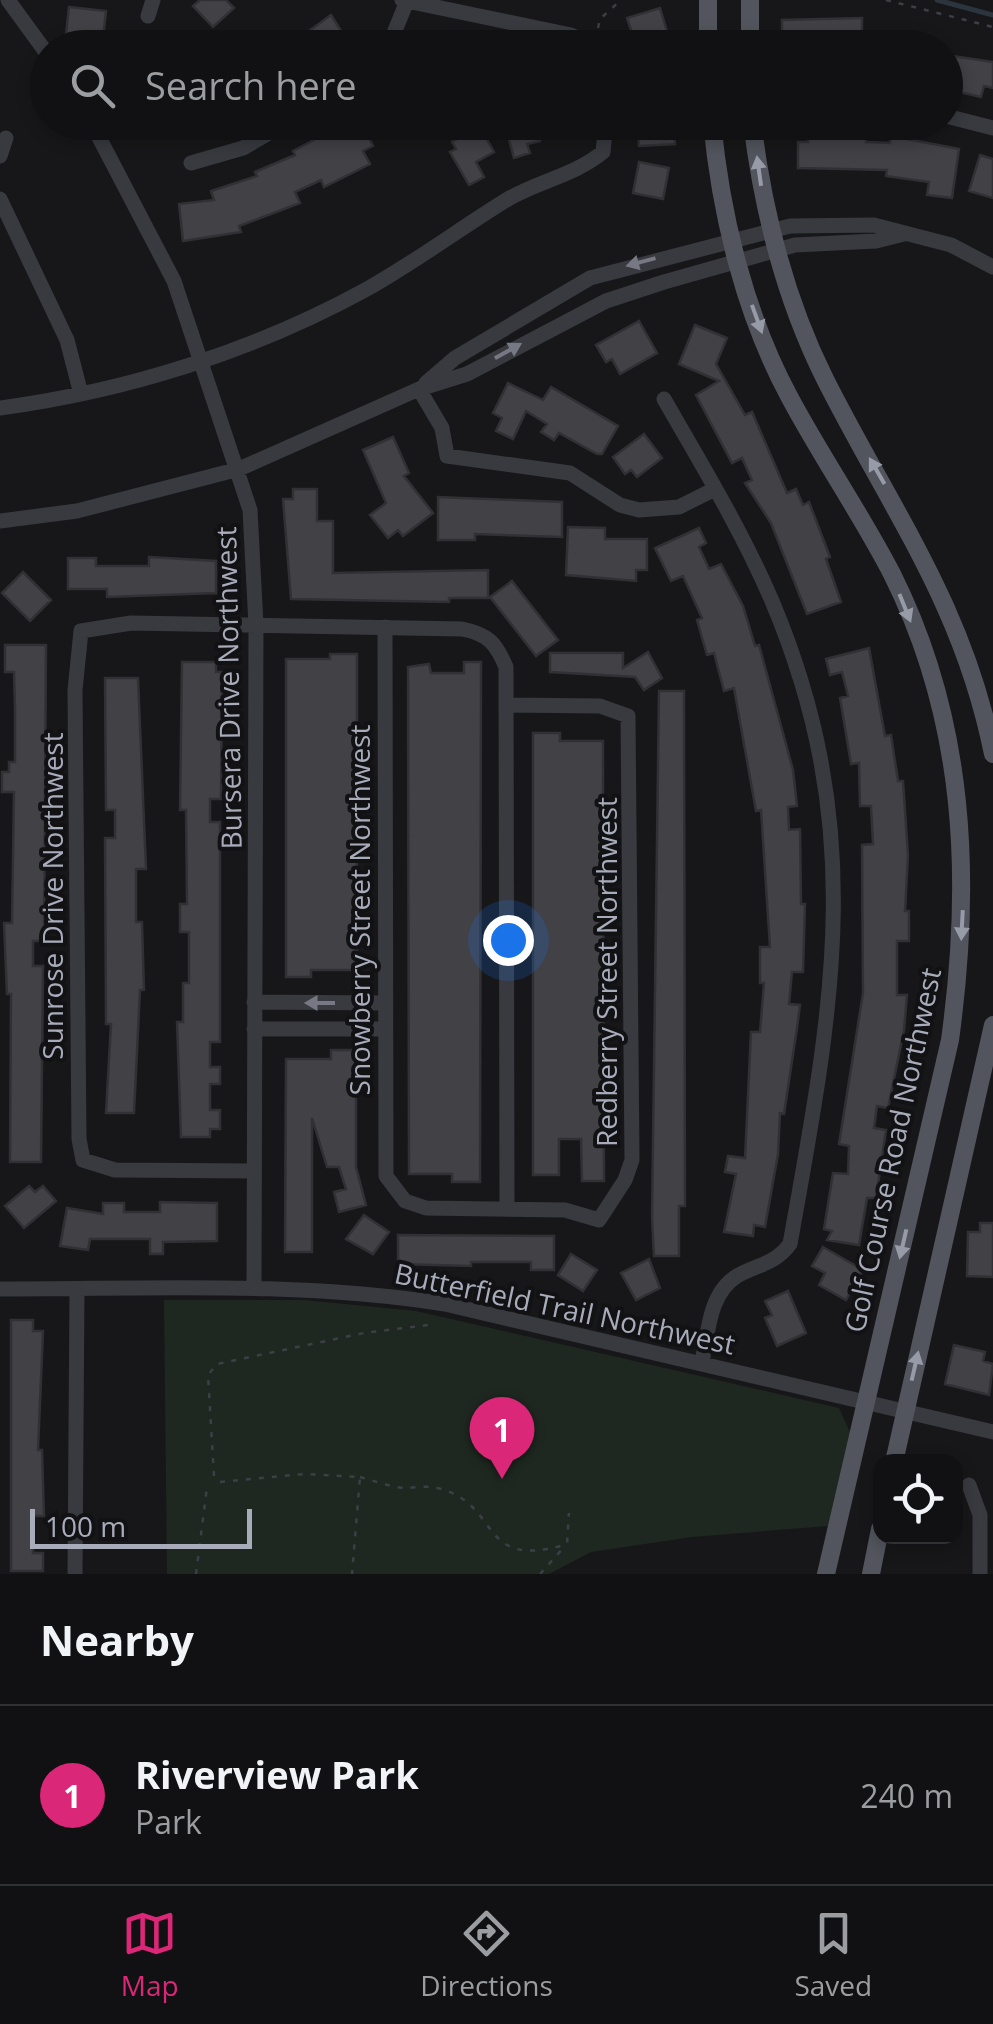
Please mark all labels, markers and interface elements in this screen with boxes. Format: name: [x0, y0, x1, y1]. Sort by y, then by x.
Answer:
search box: [30, 30, 963, 140]
icon: search: [65, 58, 120, 113]
text: Search here: [145, 59, 357, 111]
one-way arrow: [751, 154, 767, 186]
one-way arrow: [625, 255, 656, 271]
one-way arrow: [750, 305, 765, 335]
one-way arrow: [494, 343, 523, 360]
one-way arrow: [869, 456, 886, 485]
street label: Bursera Drive Northwest: [206, 526, 250, 850]
one-way arrow: [898, 593, 914, 623]
street label: Snowberry Street Northwest: [340, 725, 378, 1095]
street label: Sunrose Drive Northwest: [33, 732, 71, 1060]
street label: Redberry Street Northwest: [587, 797, 625, 1147]
one-way arrow: [954, 909, 970, 941]
your location: [483, 915, 534, 966]
street label: Golf Course Road Northwest: [835, 964, 949, 1336]
one-way arrow: [303, 994, 335, 1010]
one-way arrow: [895, 1229, 910, 1260]
street label: Butterfield Trail Northwest: [391, 1253, 739, 1363]
one-way arrow: [908, 1350, 923, 1381]
pin: 1: [470, 1396, 534, 1479]
map controls: [873, 1454, 963, 1544]
button: locate: [873, 1454, 963, 1544]
scale bar: [30, 1504, 252, 1548]
text: 100 m: [45, 1507, 126, 1545]
text: Nearby: [40, 1611, 194, 1668]
text: Riverview Park: [135, 1748, 419, 1800]
text: 1: [63, 1774, 82, 1817]
text: 240 m: [860, 1774, 953, 1817]
text: Park: [135, 1800, 202, 1843]
tab: Map: [121, 1906, 179, 2004]
tab: Directions: [420, 1906, 553, 2004]
tab: Saved: [794, 1906, 872, 2004]

